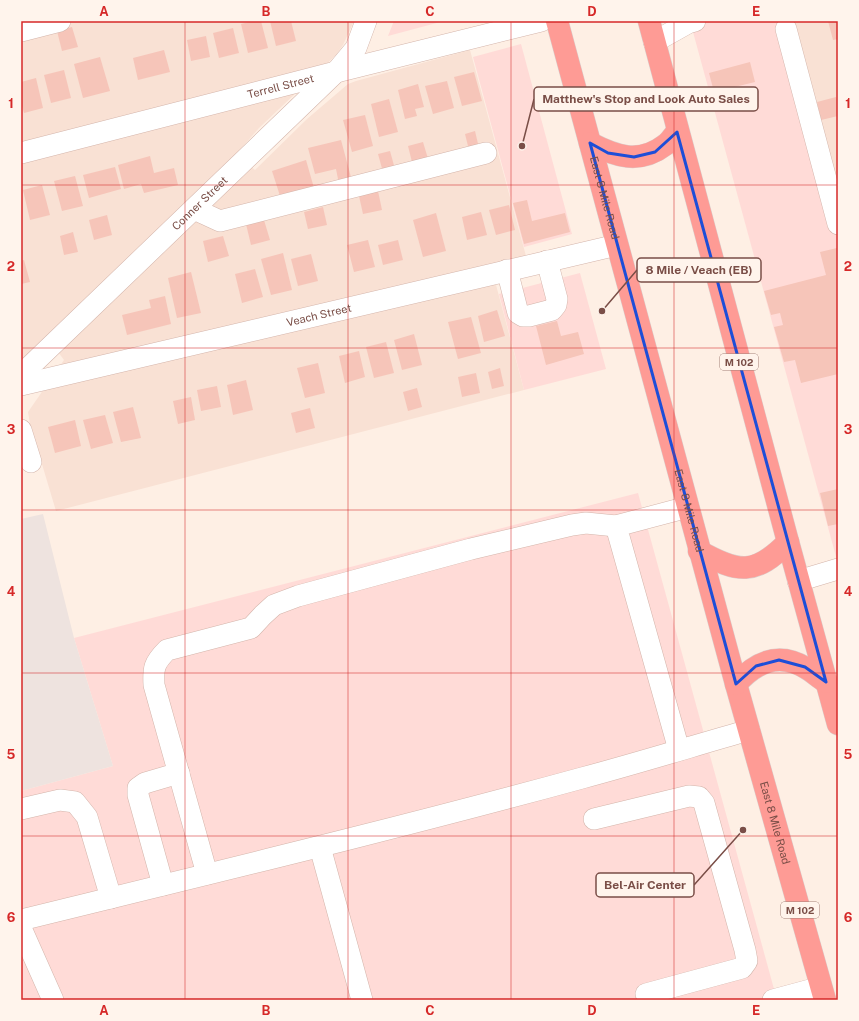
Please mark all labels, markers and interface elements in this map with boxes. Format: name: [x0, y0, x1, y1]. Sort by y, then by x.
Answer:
text: A: [99, 4, 109, 19]
text: B: [262, 4, 271, 19]
text: C: [425, 4, 435, 19]
text: D: [587, 4, 597, 19]
text: E: [752, 4, 760, 19]
street label: Terrell Street: [246, 72, 315, 101]
callout: Matthew's Stop and Look Auto Sales: [534, 87, 758, 111]
text: Matthew's Stop and Look Auto Sales: [542, 92, 750, 106]
text: 1: [8, 96, 14, 111]
text: 1: [845, 96, 851, 111]
street label: East 8 Mile Road: [588, 155, 622, 241]
street label: Conner Street: [170, 174, 230, 232]
callout: 8 Mile / Veach (EB): [637, 258, 761, 282]
text: 2: [7, 259, 15, 274]
text: 2: [844, 259, 852, 274]
text: 8 Mile / Veach (EB): [646, 263, 752, 277]
street label: Veach Street: [285, 302, 353, 328]
road number: M 102: [720, 354, 758, 370]
text: 3: [7, 422, 16, 437]
text: 3: [844, 422, 853, 437]
street label: East 8 Mile Road: [672, 468, 706, 553]
text: 4: [7, 584, 16, 599]
text: 4: [844, 584, 853, 599]
text: 5: [7, 747, 16, 762]
text: 5: [844, 747, 853, 762]
street label: East 8 Mile Road: [758, 780, 792, 866]
callout: Bel-Air Center: [596, 873, 694, 897]
text: Bel-Air Center: [604, 878, 686, 892]
road number: M 102: [781, 902, 819, 918]
text: 6: [7, 910, 16, 925]
text: 6: [844, 910, 853, 925]
text: A: [99, 1003, 109, 1018]
text: B: [262, 1003, 271, 1018]
text: C: [425, 1003, 435, 1018]
text: D: [587, 1003, 597, 1018]
text: E: [752, 1003, 760, 1018]

